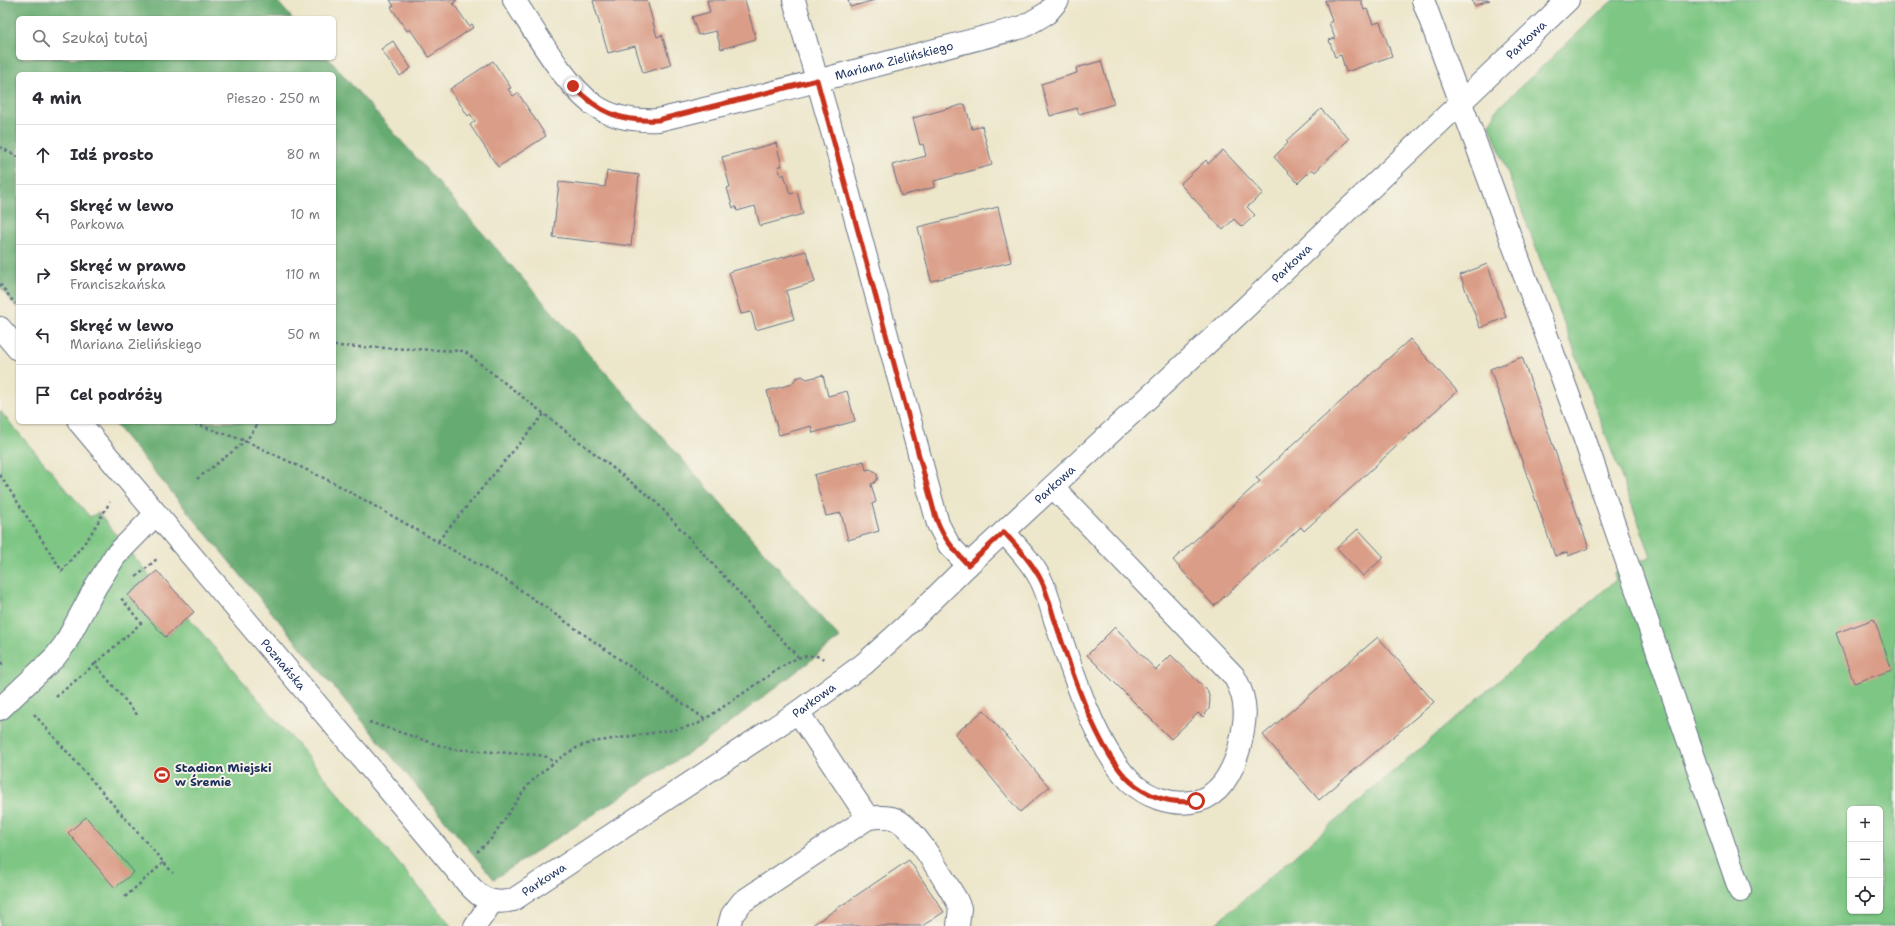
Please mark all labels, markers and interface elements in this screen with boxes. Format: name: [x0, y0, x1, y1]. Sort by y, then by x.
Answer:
search box: [16, 16, 336, 60]
street label: Parkowa: [1503, 16, 1550, 63]
icon: search: [30, 27, 52, 49]
text: Szukaj tutaj: [62, 28, 148, 48]
street label: Mariana Zielińskiego: [833, 38, 955, 84]
route end: [564, 77, 582, 95]
text: 4 min: [32, 87, 82, 109]
text: Pieszo · 250 m: [227, 90, 320, 107]
icon: ahead: [32, 144, 54, 166]
text: Idź prosto: [70, 145, 154, 165]
text: 80 m: [286, 146, 320, 163]
text: Skręć w lewo: [70, 196, 174, 216]
icon: left: [32, 204, 54, 226]
text: 10 m: [290, 206, 320, 223]
text: Parkowa: [70, 216, 124, 233]
street label: Parkowa: [1268, 240, 1316, 287]
text: Skręć w prawo: [70, 256, 186, 276]
icon: right: [32, 264, 54, 286]
text: 110 m: [285, 266, 320, 283]
text: Franciszkańska: [70, 276, 166, 293]
text: Skręć w lewo: [70, 316, 174, 336]
icon: left: [32, 324, 54, 346]
text: 50 m: [287, 326, 320, 343]
text: Mariana Zielińskiego: [70, 336, 202, 353]
icon: arrive: [32, 384, 54, 406]
text: Cel podróży: [70, 385, 162, 405]
street label: Parkowa: [1031, 461, 1079, 507]
street label: Poznańska: [257, 636, 310, 694]
street label: Parkowa: [789, 679, 839, 722]
place label: Stadion Miejski w Śremie: [175, 760, 272, 790]
sports icon: Stadion Miejski w Śremie: [152, 765, 172, 785]
route start: [1187, 792, 1205, 810]
map controls: [1847, 806, 1883, 914]
button: +: [1847, 806, 1883, 842]
button: −: [1847, 842, 1883, 878]
street label: Parkowa: [519, 859, 570, 900]
button: locate: [1847, 878, 1883, 914]

